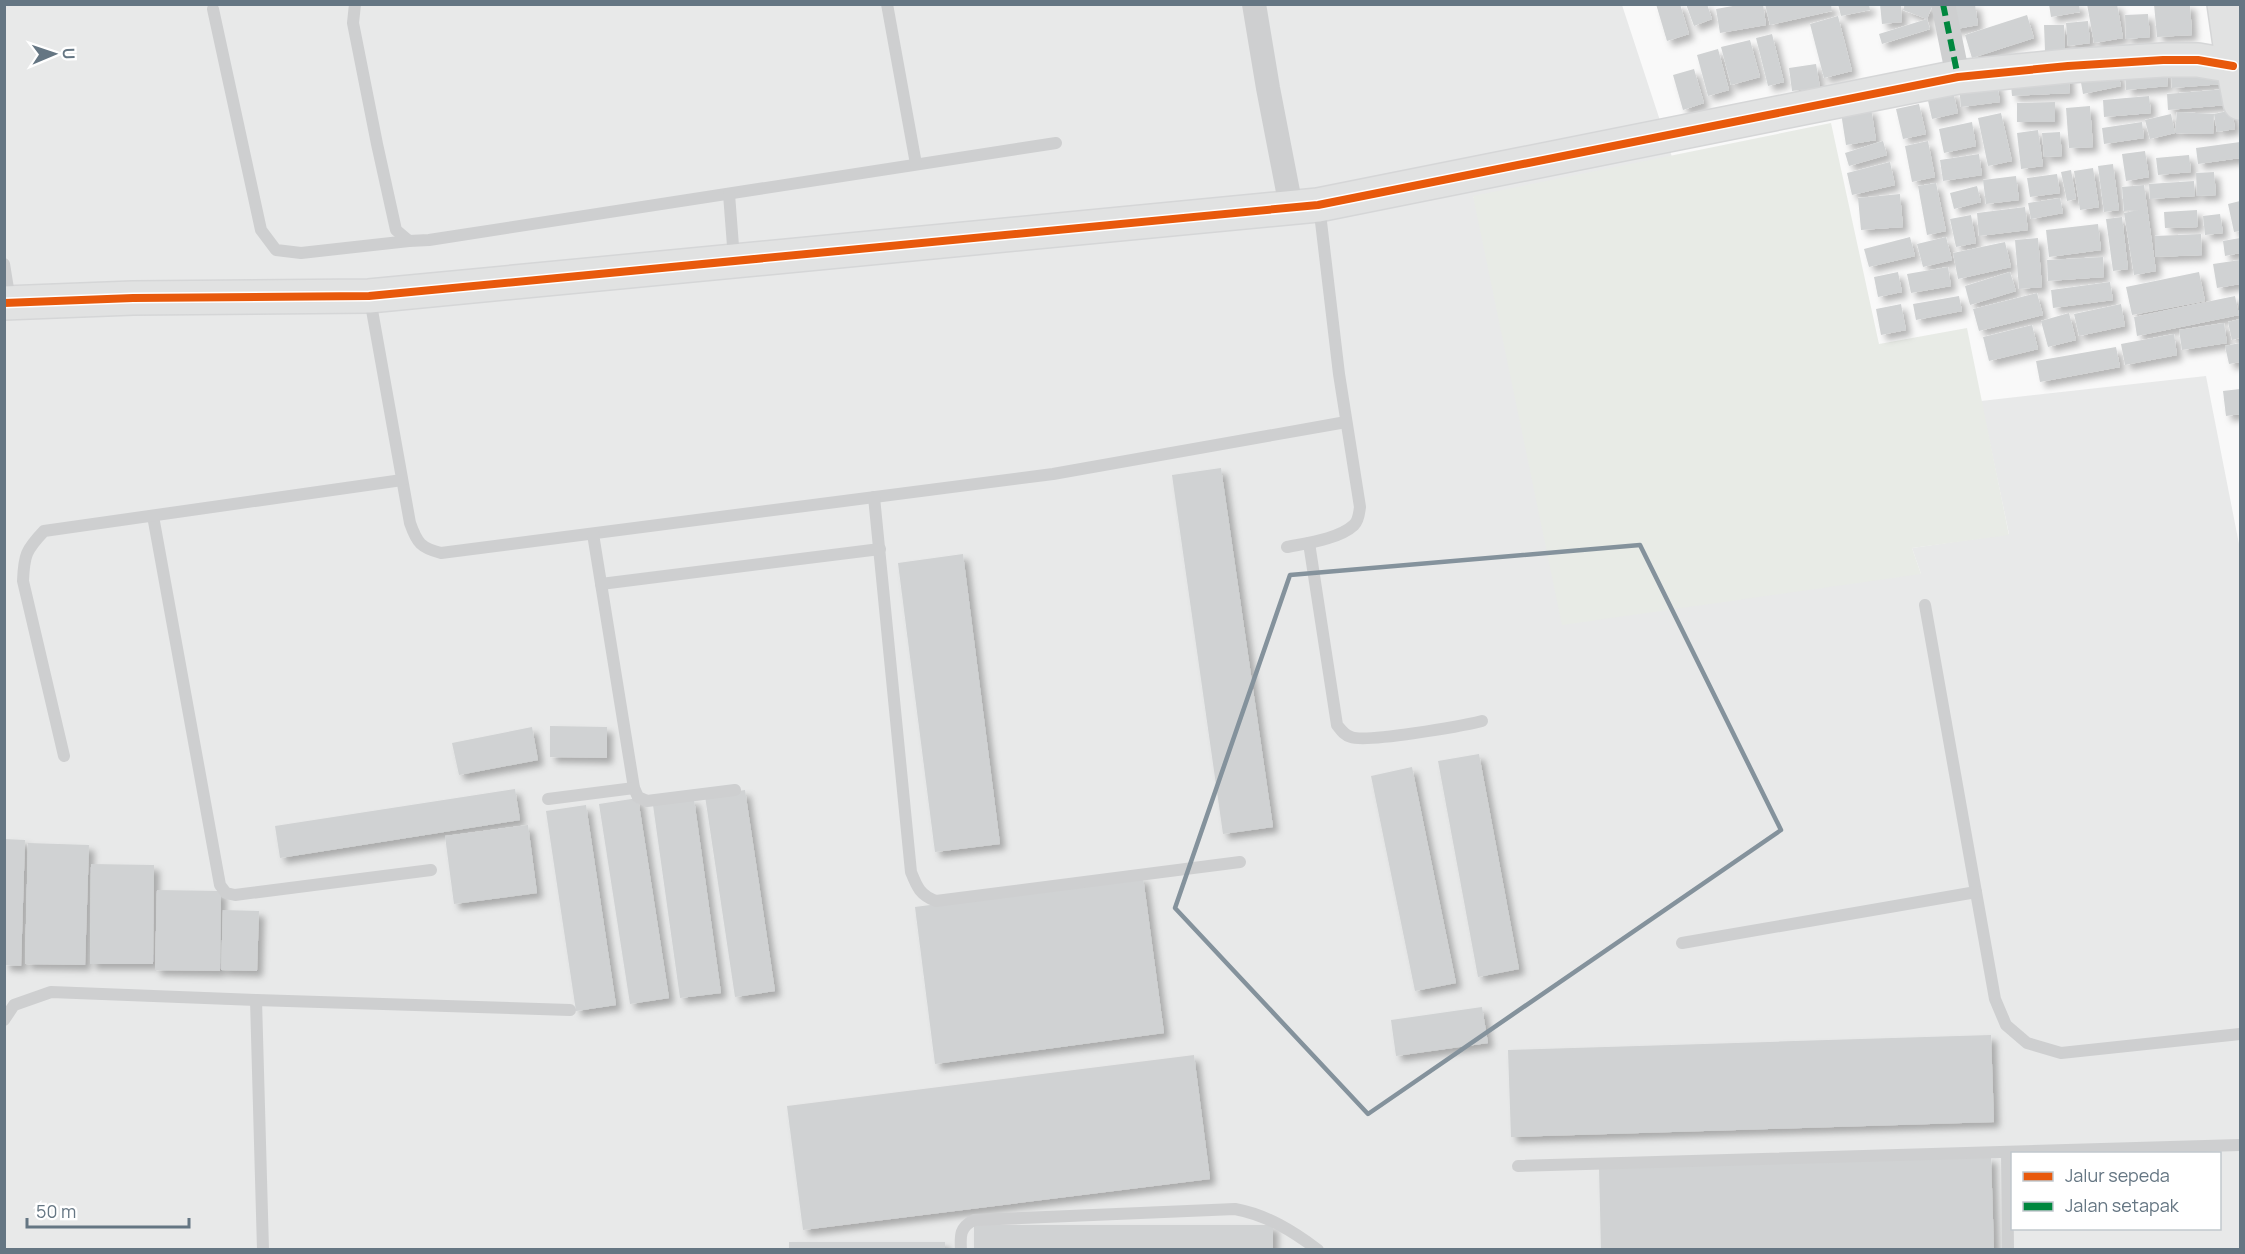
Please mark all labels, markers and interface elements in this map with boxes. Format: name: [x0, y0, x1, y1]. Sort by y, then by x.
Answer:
north arrow: [24, 24, 84, 84]
text: U: [58, 47, 80, 60]
legend: [2011, 1152, 2221, 1230]
text: Jalur sepeda: [2065, 1163, 2170, 1187]
scale bar: [27, 1191, 189, 1229]
text: Jalan setapak: [2065, 1193, 2180, 1217]
text: 50 m: [36, 1199, 76, 1223]

